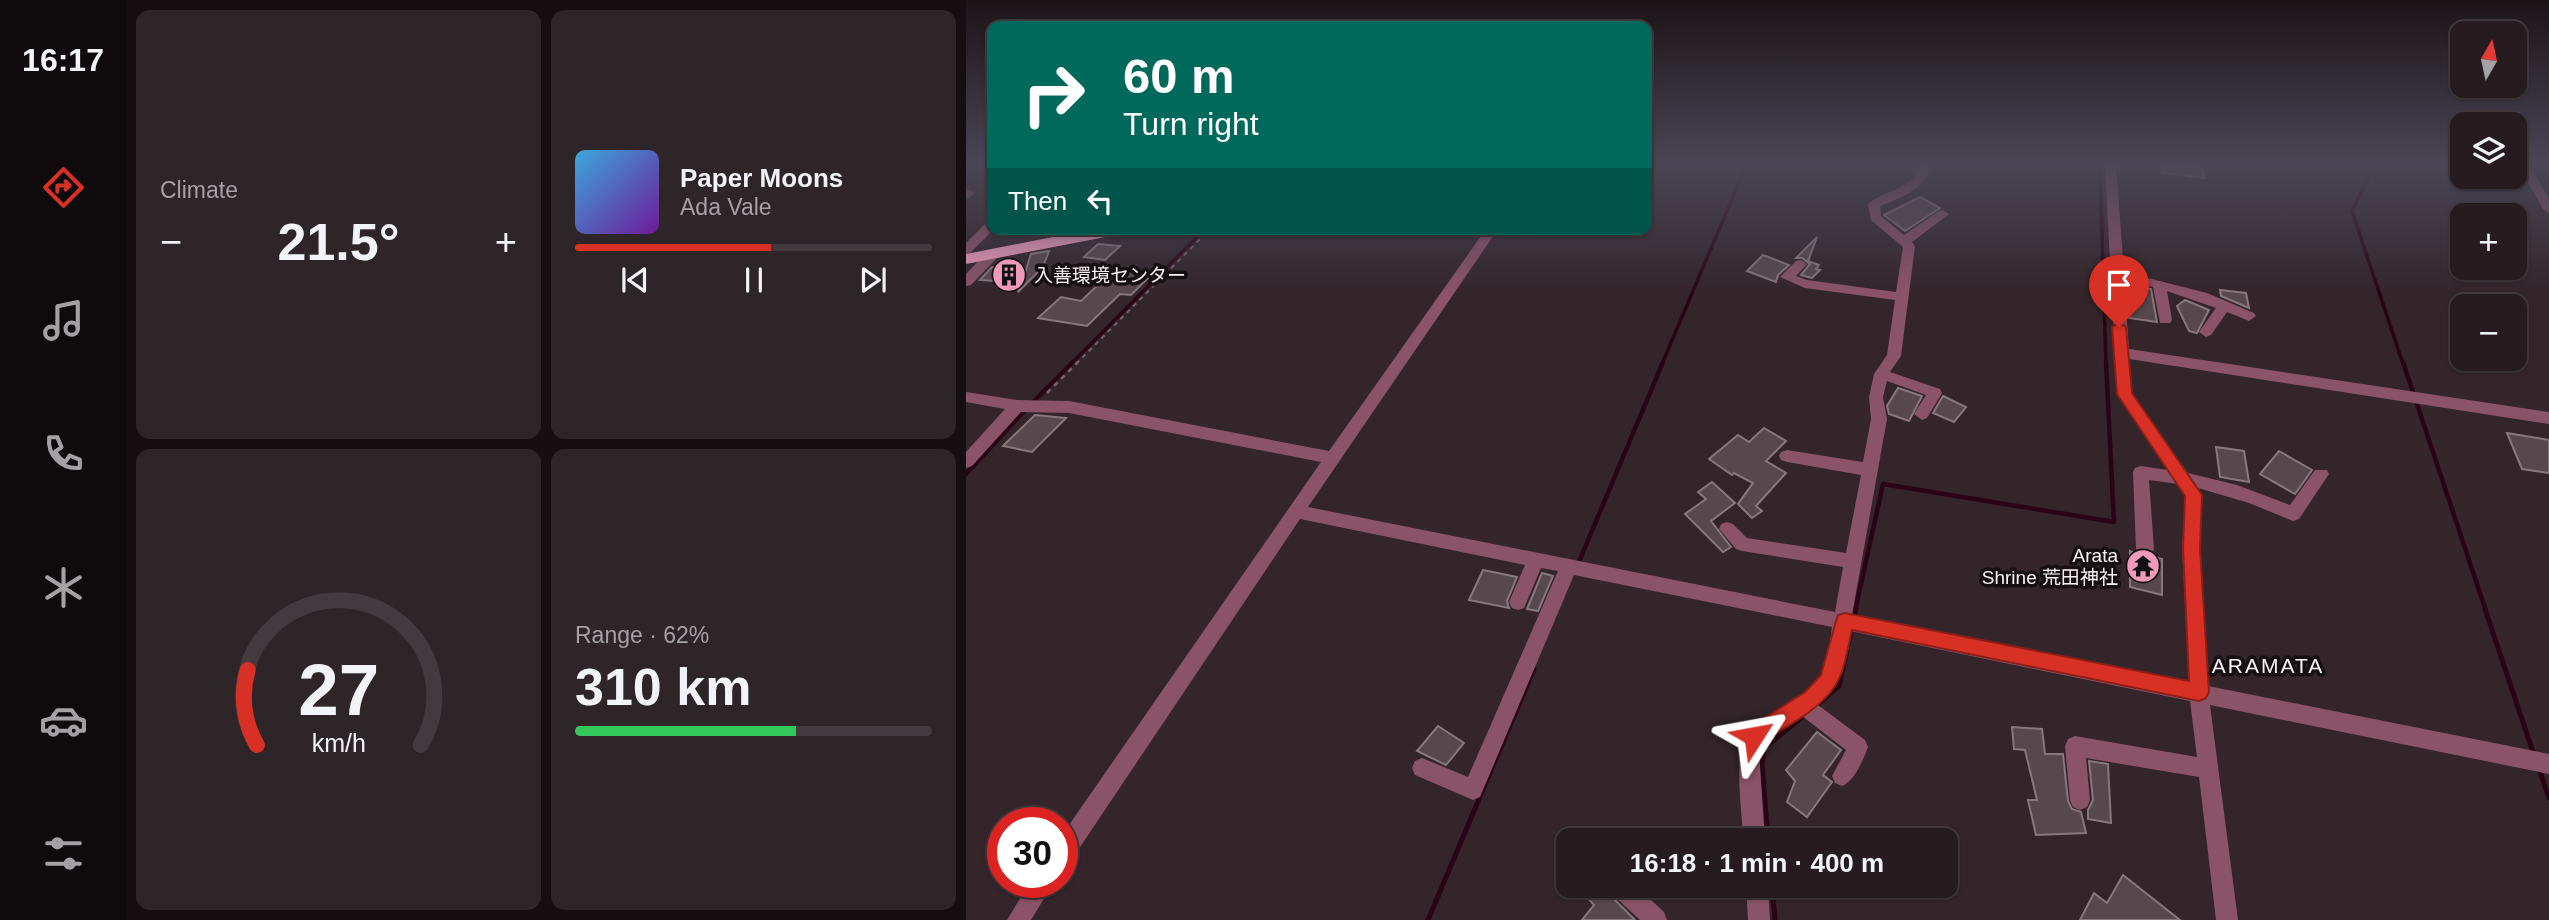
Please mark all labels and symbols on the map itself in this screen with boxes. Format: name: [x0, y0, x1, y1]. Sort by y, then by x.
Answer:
north arrow: [2450, 21, 2527, 98]
pin: [2089, 255, 2149, 327]
building icon: 入善環境センター: [990, 256, 1028, 294]
place label: 入善環境センター: [1034, 265, 1186, 286]
place label: Arata Shrine 荒田神社: [1982, 545, 2118, 588]
temple icon: Arata Shrine 荒田神社: [2124, 547, 2162, 585]
district label: ARAMATA: [2212, 654, 2324, 677]
position arrow: [1717, 699, 1791, 773]
speed limit sign: 30: [987, 807, 1078, 898]

